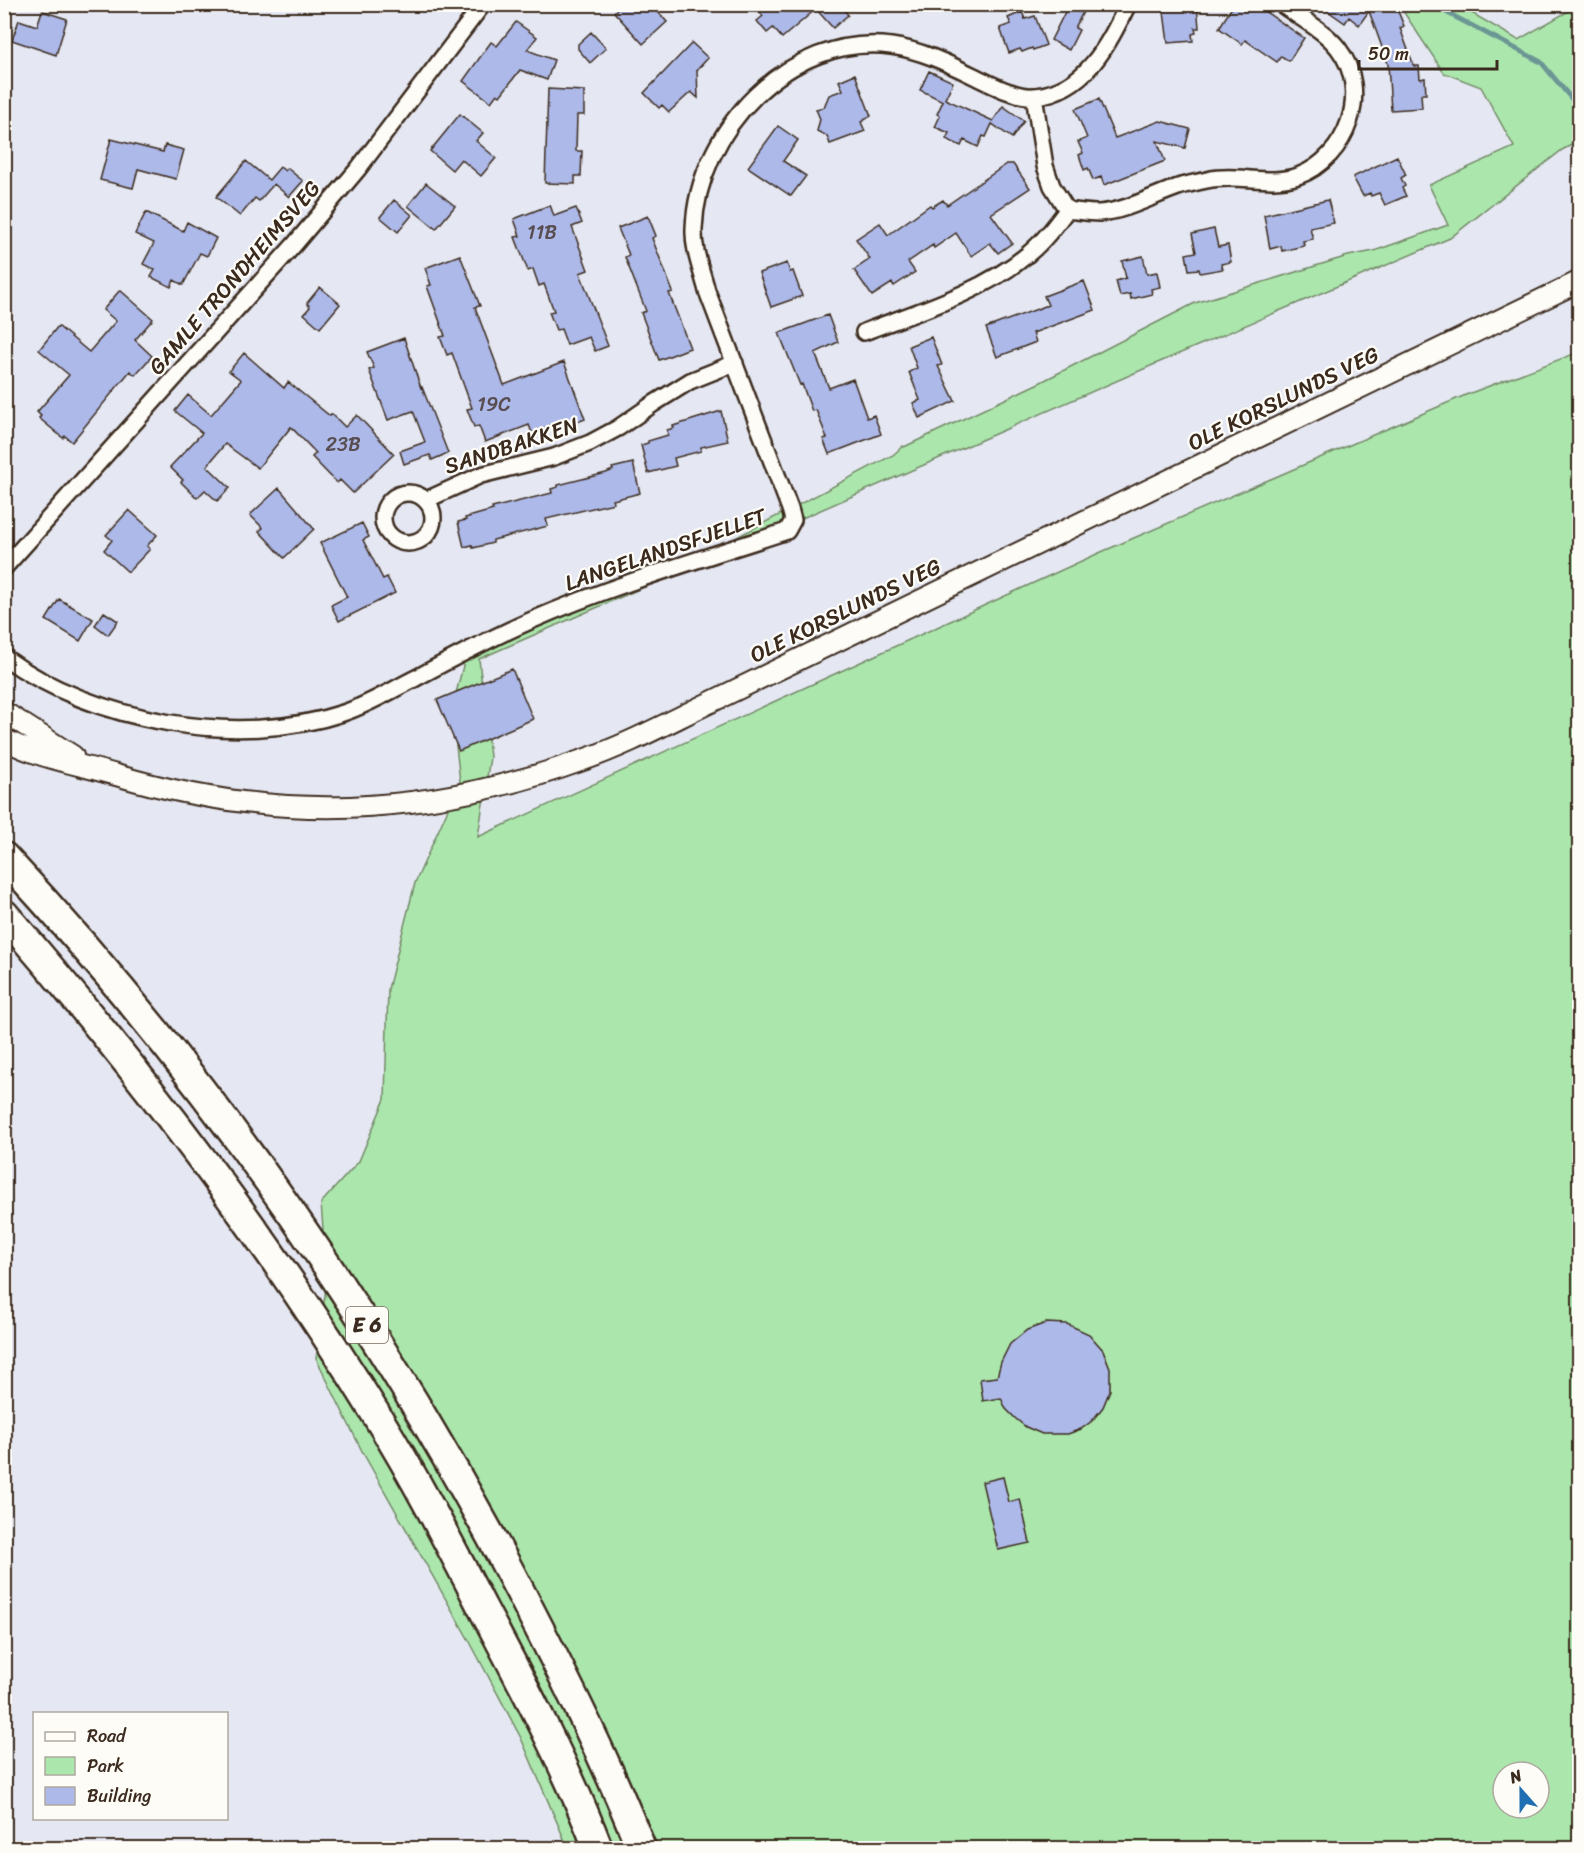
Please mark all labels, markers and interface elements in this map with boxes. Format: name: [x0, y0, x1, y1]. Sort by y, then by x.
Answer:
scale bar: [1359, 33, 1497, 71]
text: 50 m: [1368, 38, 1409, 70]
street label: GAMLE TRONDHEIMSVEG: [138, 171, 331, 384]
house number: 11B: [527, 215, 557, 250]
street label: OLE KORSLUNDS VEG: [1181, 335, 1386, 462]
house number: 19C: [477, 387, 511, 422]
street label: SANDBAKKEN: [439, 405, 583, 486]
house number: 23B: [325, 427, 361, 462]
street label: LANGELANDSFJELLET: [559, 496, 772, 602]
street label: OLE KORSLUNDS VEG: [743, 547, 948, 674]
road number: E 6: [346, 1307, 388, 1343]
legend: [33, 1712, 228, 1820]
text: Road: [87, 1720, 127, 1752]
text: Park: [87, 1750, 124, 1782]
north arrow: [1491, 1760, 1551, 1820]
text: N: [1504, 1761, 1527, 1792]
text: Building: [87, 1780, 151, 1812]

